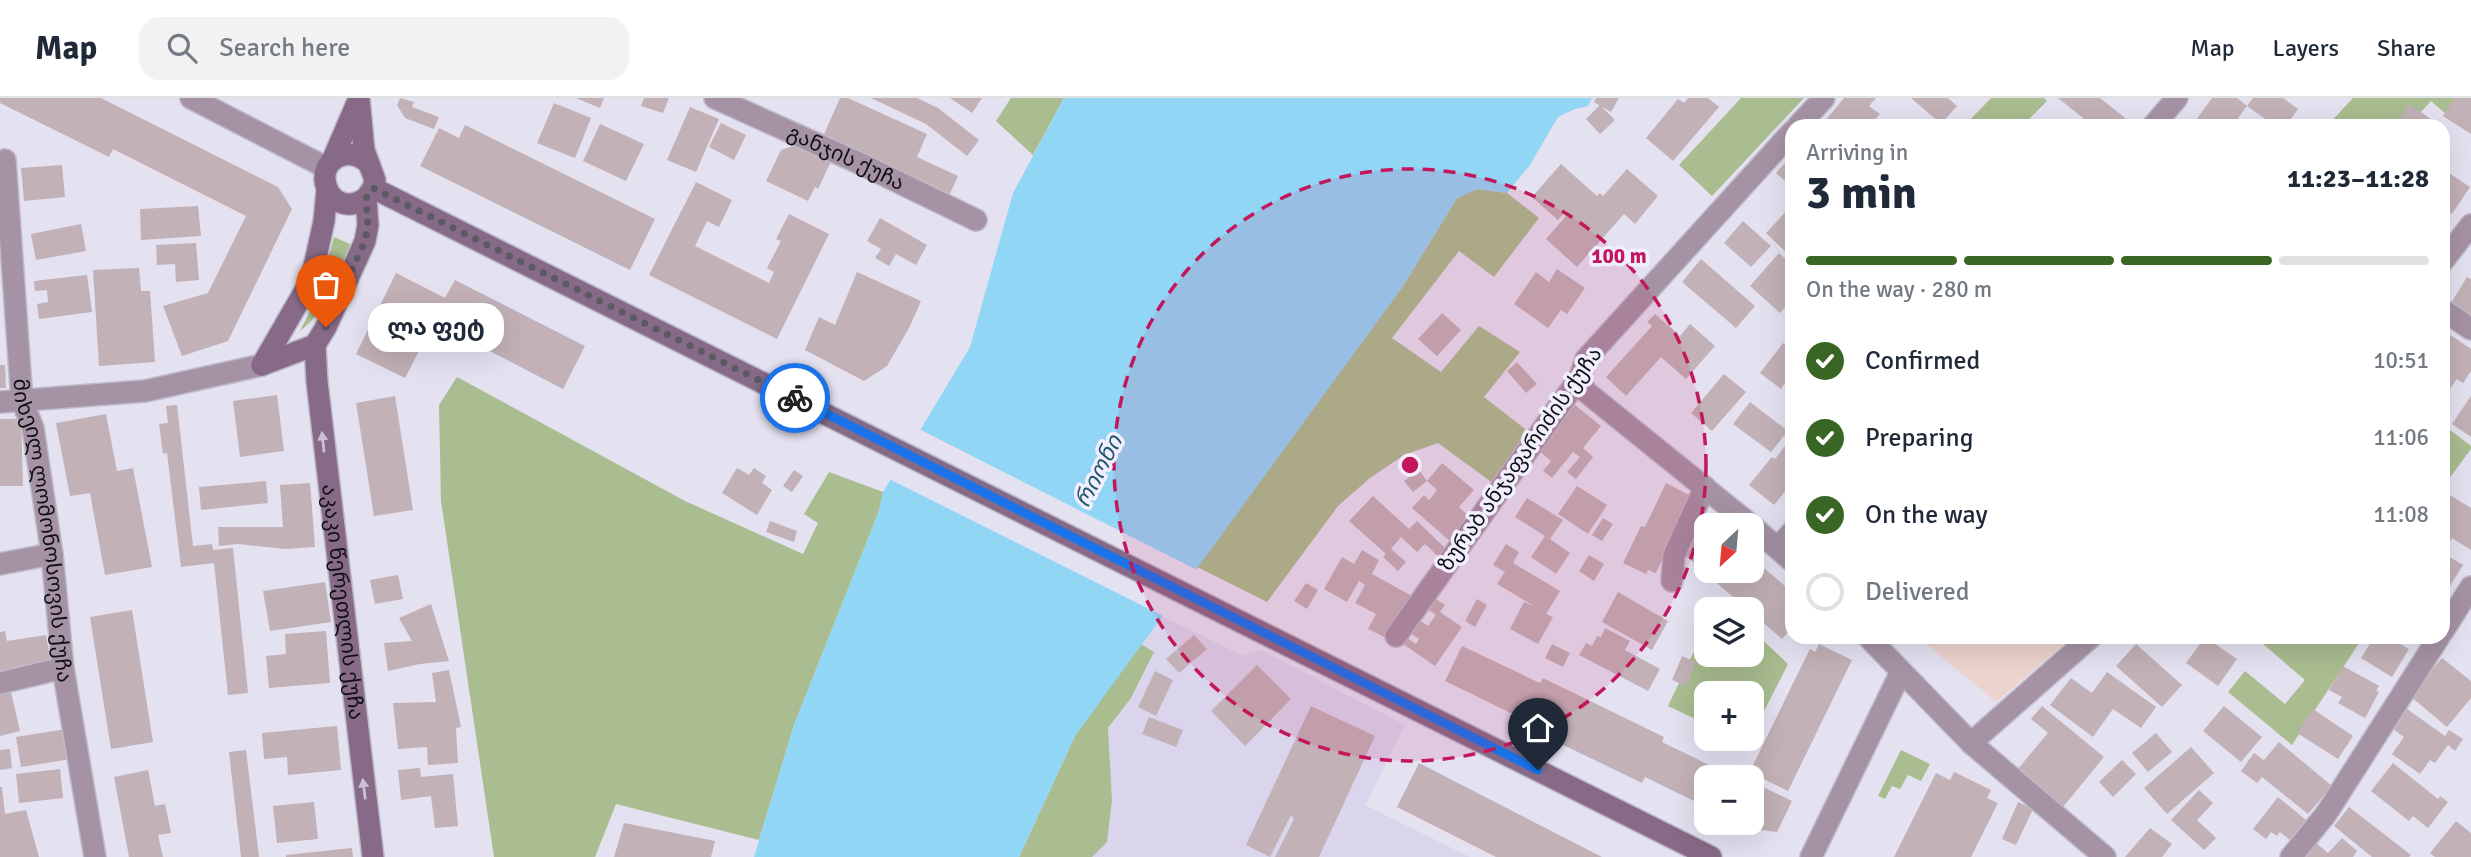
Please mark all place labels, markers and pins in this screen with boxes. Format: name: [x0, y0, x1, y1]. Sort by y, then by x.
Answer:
pin: [296, 255, 356, 327]
callout: ლა ფეტ: [368, 302, 504, 352]
centre of rings: [1398, 453, 1422, 477]
pin: [1508, 698, 1568, 770]

